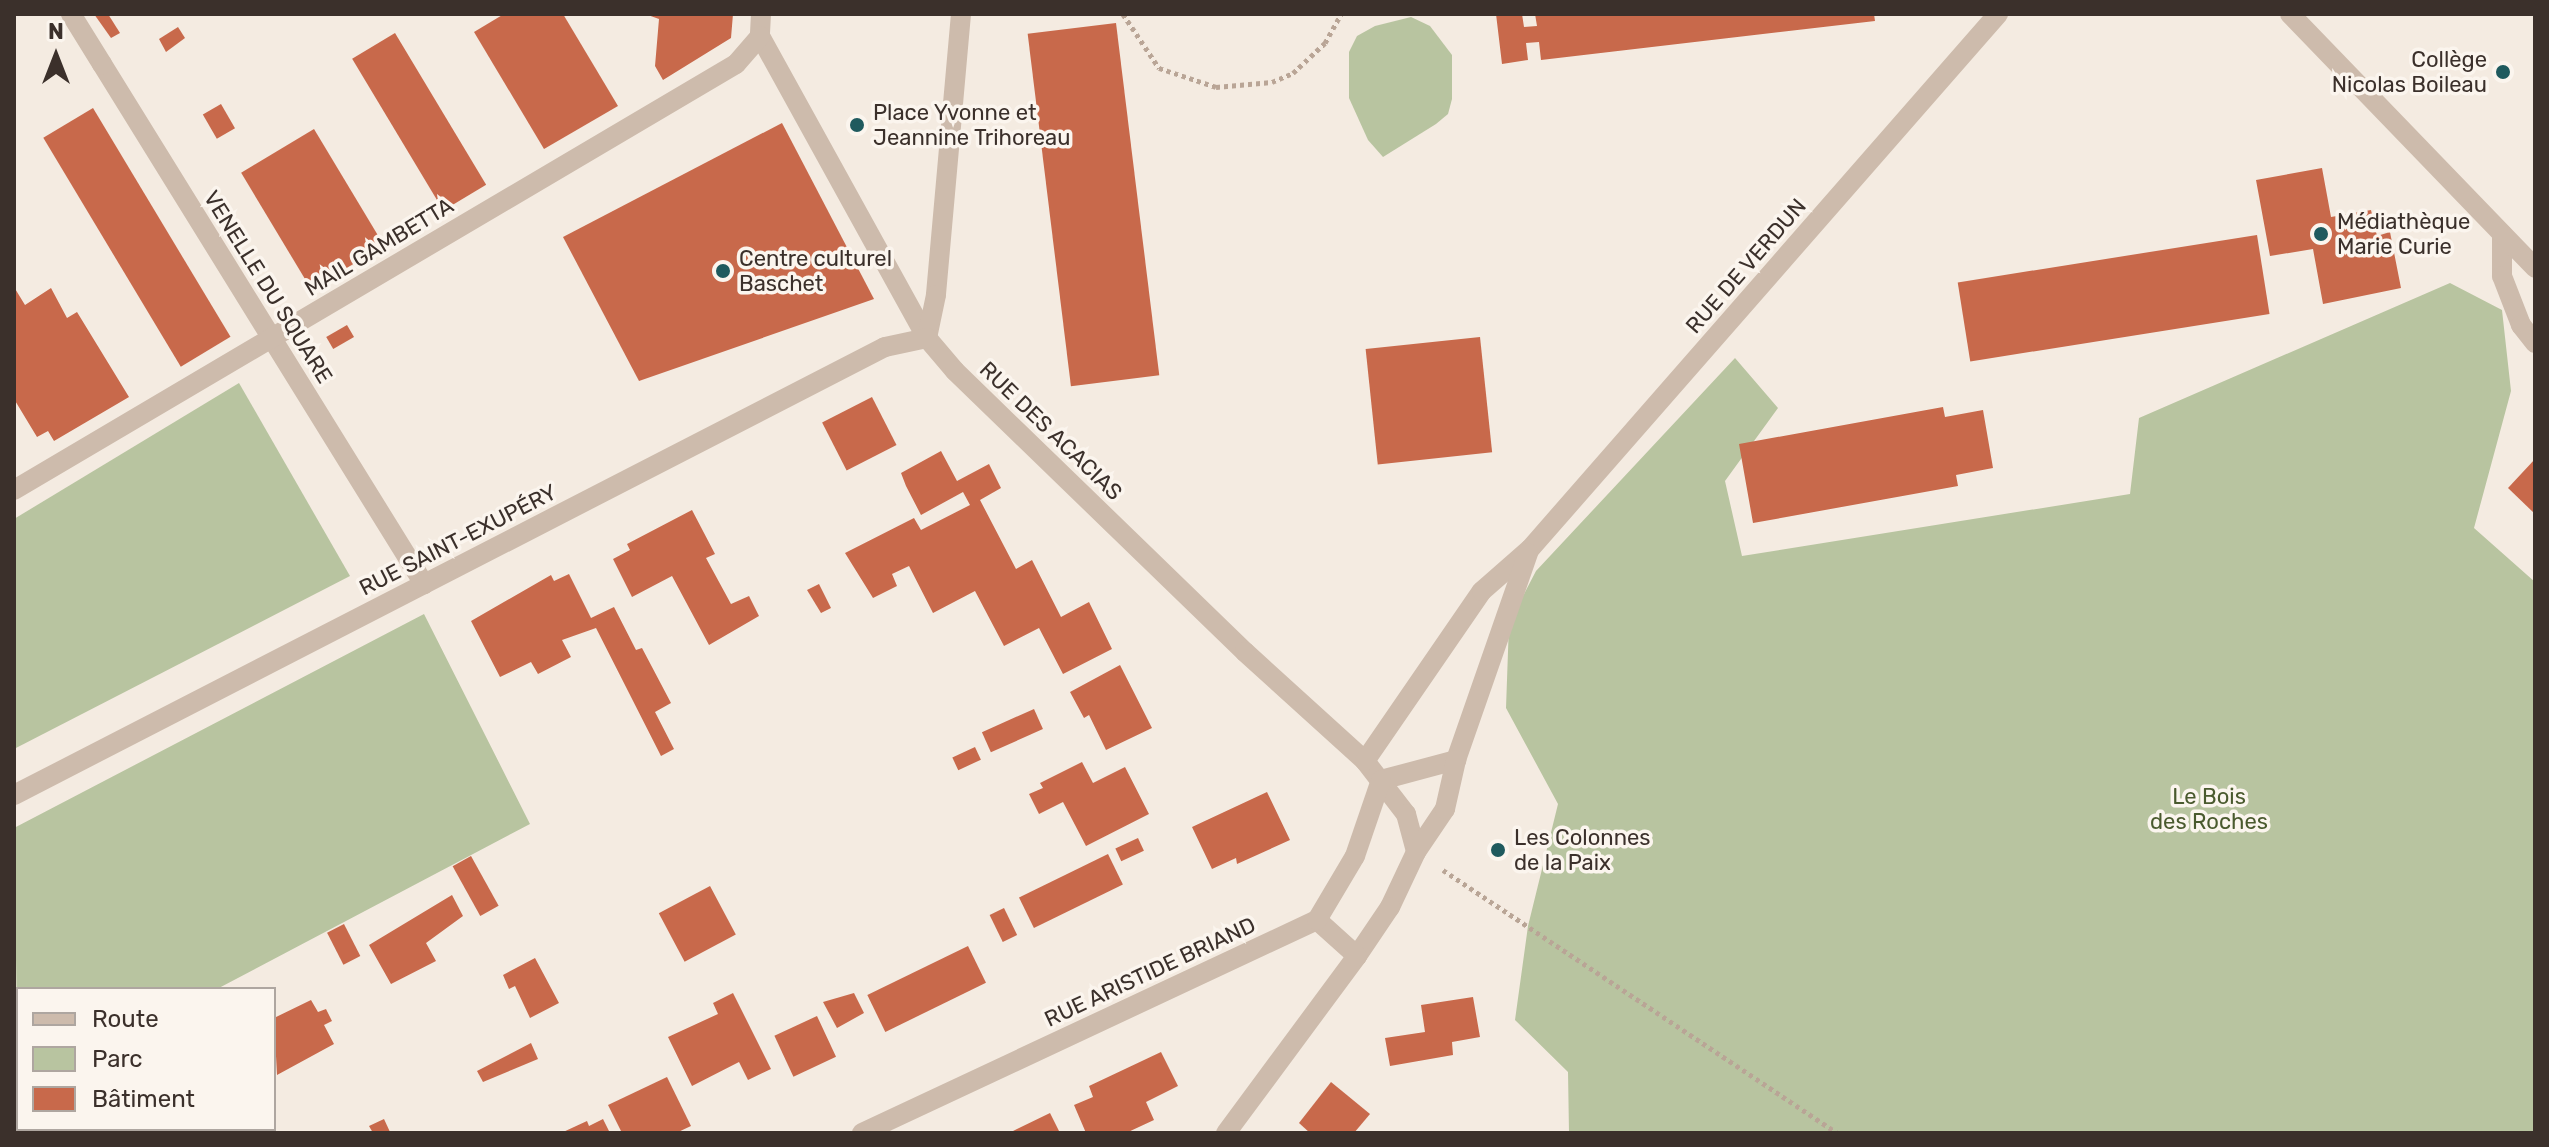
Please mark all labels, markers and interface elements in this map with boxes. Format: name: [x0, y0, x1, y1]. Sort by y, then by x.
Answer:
north arrow: [16, 16, 96, 96]
text: N: [48, 18, 64, 45]
place label: Collège Nicolas Boileau: [2332, 46, 2487, 98]
marker: Collège Nicolas Boileau: [2494, 63, 2512, 81]
place label: Place Yvonne et Jeannine Trihoreau: [873, 99, 1071, 150]
marker: Place Yvonne et Jeannine Trihoreau: [848, 116, 866, 134]
street label: VENELLE DU SQUARE: [198, 186, 338, 388]
street label: MAIL GAMBETTA: [300, 192, 458, 302]
street label: RUE DE VERDUN: [1680, 193, 1812, 339]
place label: Médiathèque Marie Curie: [2337, 208, 2470, 260]
marker: Médiathèque Marie Curie: [2312, 225, 2330, 243]
place label: Centre culturel Baschet: [739, 245, 892, 296]
marker: Centre culturel Baschet: [714, 262, 732, 280]
street label: RUE DES ACACIAS: [974, 356, 1128, 506]
street label: RUE SAINT-EXUPÉRY: [355, 479, 561, 601]
park label: Le Bois des Roches: [2150, 783, 2268, 834]
place label: Les Colonnes de la Paix: [1514, 824, 1651, 876]
marker: Les Colonnes de la Paix: [1489, 841, 1507, 859]
street label: RUE ARISTIDE BRIAND: [1040, 911, 1260, 1033]
legend: [16, 987, 276, 1131]
text: Route: [92, 1005, 159, 1033]
text: Parc: [92, 1045, 143, 1073]
text: Bâtiment: [92, 1085, 195, 1113]

